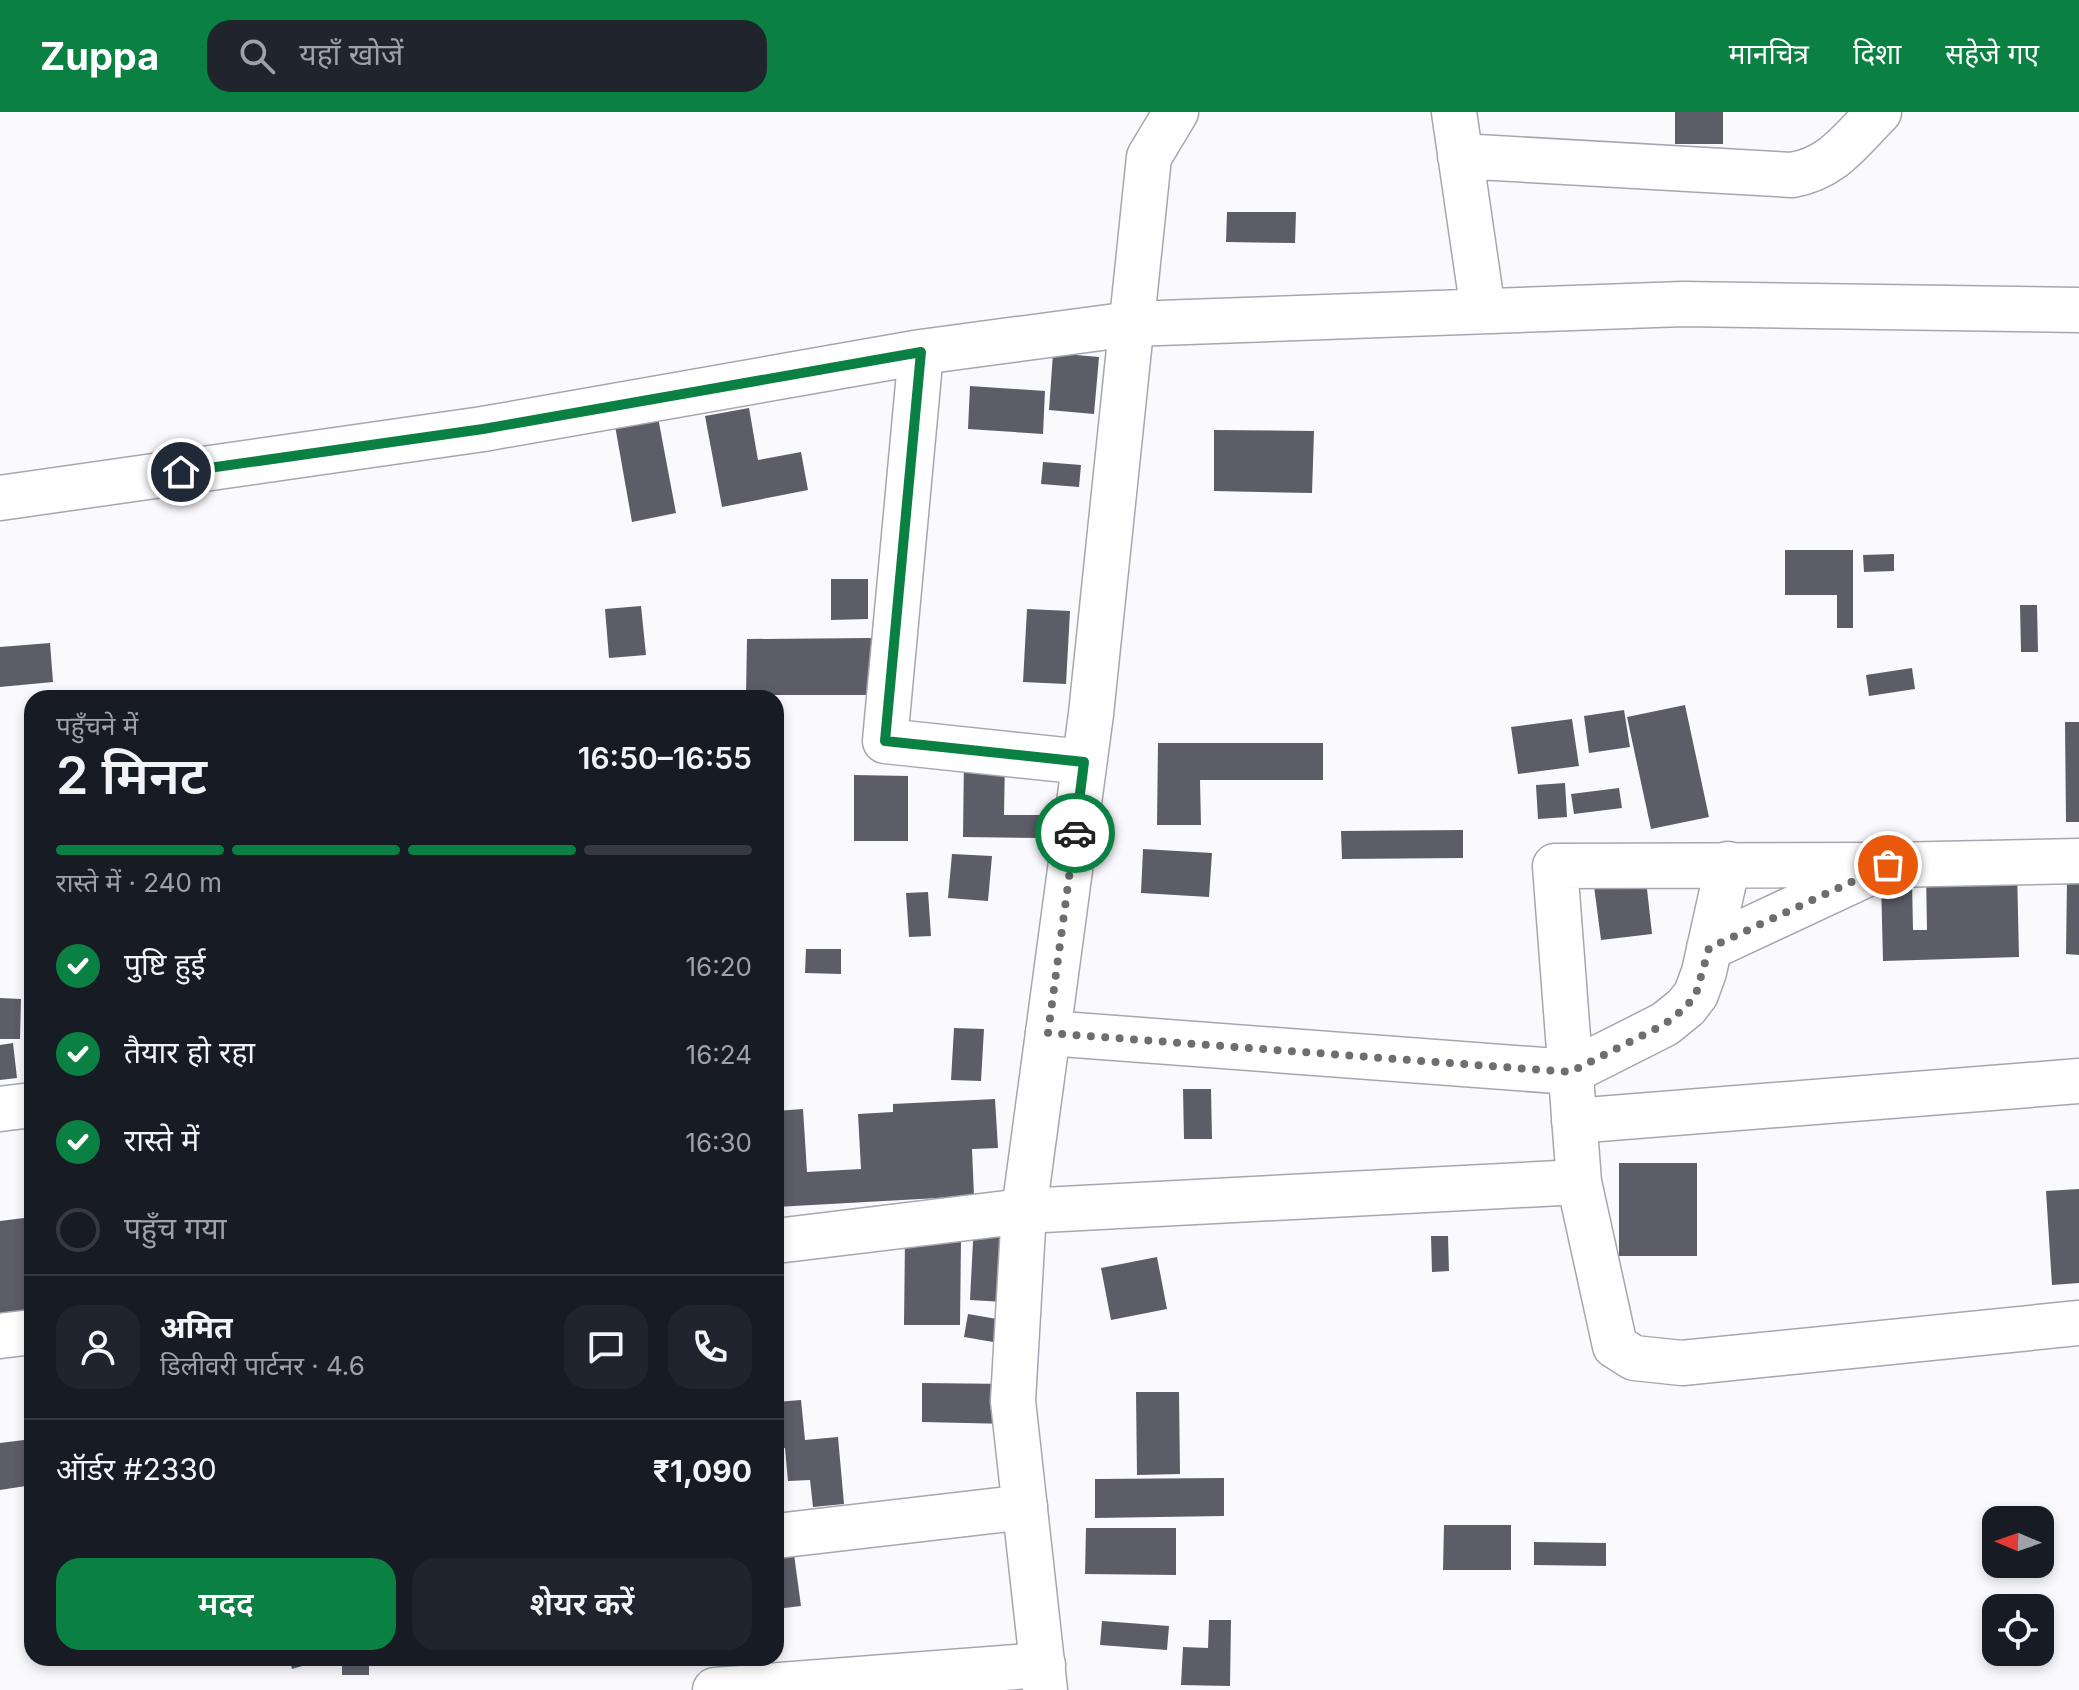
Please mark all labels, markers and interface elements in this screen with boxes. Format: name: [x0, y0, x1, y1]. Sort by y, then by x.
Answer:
search box: [207, 20, 767, 92]
text: Zuppa: [40, 33, 159, 79]
icon: search: [235, 34, 279, 78]
text: यहाँ खोजें: [299, 36, 403, 72]
text: मानचित्र: [1729, 37, 1809, 71]
text: दिशा: [1853, 37, 1901, 71]
text: सहेजे गए: [1945, 37, 2039, 71]
pin: [147, 438, 215, 506]
icon: home: [159, 450, 203, 494]
text: पहुँचने में: [56, 710, 138, 741]
text: 16:50–16:55: [578, 740, 752, 776]
text: 2 मिनट: [56, 744, 207, 807]
courier: [1035, 793, 1115, 873]
icon: car: [1053, 811, 1097, 855]
pin: [1854, 831, 1922, 899]
icon: bag: [1866, 843, 1910, 887]
text: रास्ते में · 240 m: [56, 867, 222, 898]
icon: check: [56, 944, 100, 988]
text: पुष्टि हुई: [124, 946, 205, 982]
text: 16:20: [686, 951, 752, 982]
icon: check: [56, 1032, 100, 1076]
text: तैयार हो रहा: [124, 1034, 255, 1070]
text: 16:24: [686, 1039, 752, 1070]
icon: check: [56, 1120, 100, 1164]
text: रास्ते में: [124, 1122, 199, 1158]
text: 16:30: [685, 1127, 752, 1158]
text: पहुँच गया: [124, 1210, 227, 1246]
button: person: [56, 1305, 140, 1389]
button: chat: [564, 1305, 648, 1389]
button: phone: [668, 1305, 752, 1389]
text: अमित: [160, 1309, 233, 1345]
text: डिलीवरी पार्टनर · 4.6: [160, 1350, 365, 1381]
text: ऑर्डर #2330: [56, 1451, 217, 1487]
text: ₹1,090: [653, 1453, 752, 1489]
north arrow: [1982, 1506, 2054, 1578]
map controls: [1982, 1506, 2054, 1666]
button: मदद: [56, 1558, 396, 1650]
button: शेयर करें: [412, 1558, 752, 1650]
button: locate: [1982, 1594, 2054, 1666]

